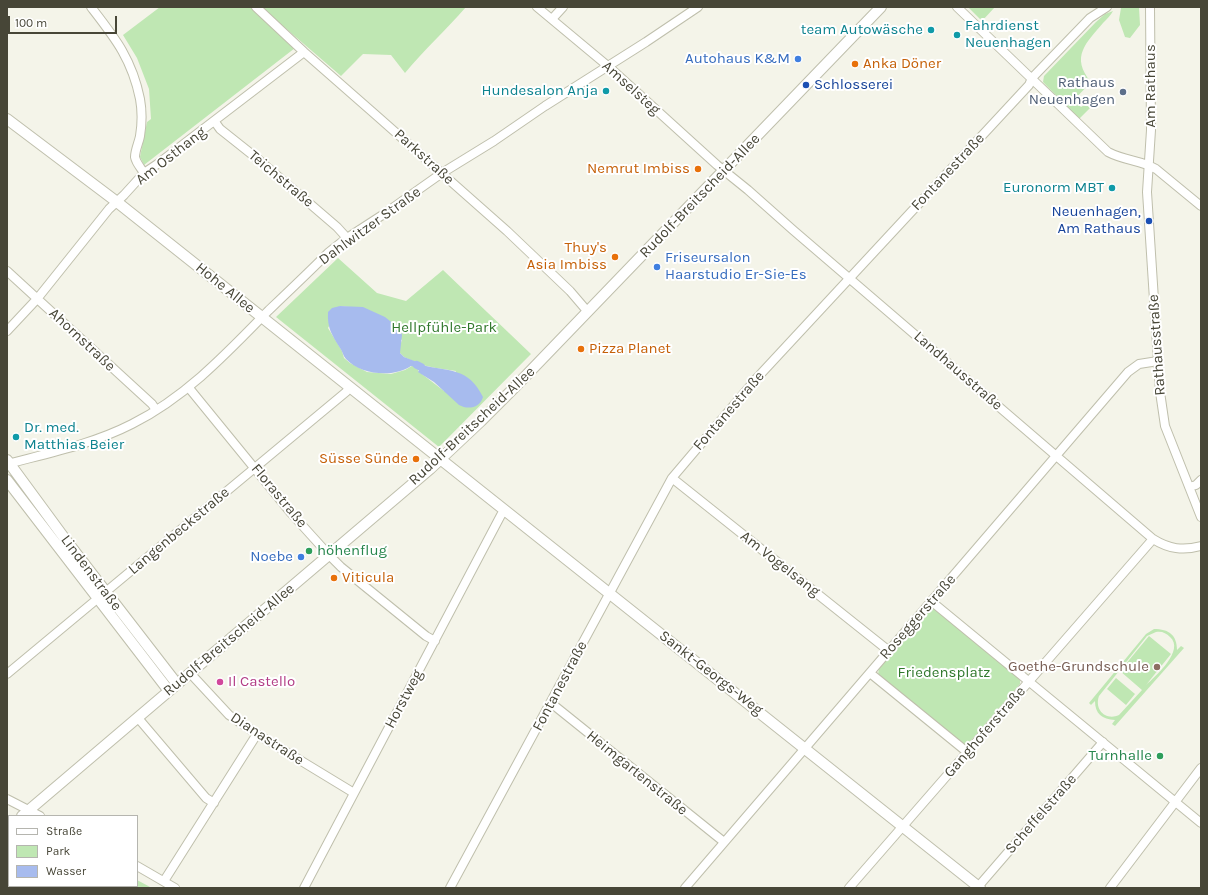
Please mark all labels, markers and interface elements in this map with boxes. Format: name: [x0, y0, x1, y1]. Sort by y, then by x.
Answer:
scale bar: [10, 8, 119, 34]
text: 100 m: [15, 16, 47, 30]
place label: Fahrdienst Neuenhagen: [965, 17, 1051, 52]
place label: team Autowäsche: [801, 21, 923, 39]
marker: team Autowäsche: [926, 25, 936, 35]
marker: Fahrdienst Neuenhagen: [952, 30, 962, 40]
street label: Am Rathaus: [1142, 44, 1160, 128]
place label: Autohaus K&M: [685, 50, 790, 68]
marker: Autohaus K&M: [793, 54, 803, 64]
place label: Anka Döner: [863, 55, 941, 73]
street label: Amselsteg: [598, 57, 664, 119]
marker: Anka Döner: [850, 59, 860, 69]
place label: Rathaus Neuenhagen: [1029, 74, 1115, 109]
place label: Schlosserei: [814, 76, 893, 94]
marker: Schlosserei: [801, 80, 811, 90]
place label: Hundesalon Anja: [481, 82, 598, 100]
marker: Hundesalon Anja: [601, 86, 611, 96]
marker: Rathaus Neuenhagen: [1118, 87, 1128, 97]
street label: Am Osthang: [132, 123, 210, 189]
street label: Parkstraße: [390, 125, 458, 189]
street label: Fontanestraße: [908, 129, 988, 215]
street label: Rudolf-Breitscheid-Allee: [636, 130, 764, 262]
street label: Teichstraße: [245, 147, 317, 211]
place label: Nemrut Imbiss: [587, 160, 690, 178]
marker: Nemrut Imbiss: [693, 164, 703, 174]
place label: Euronorm MBT: [1003, 179, 1104, 197]
street label: Dahlwitzer Straße: [316, 183, 424, 269]
marker: Euronorm MBT: [1107, 183, 1117, 193]
place label: Neuenhagen, Am Rathaus: [1052, 203, 1141, 238]
marker: Neuenhagen, Am Rathaus: [1144, 216, 1154, 226]
place label: Thuy's Asia Imbiss: [527, 239, 607, 274]
place label: Friseursalon Haarstudio Er-Sie-Es: [665, 249, 807, 284]
marker: Thuy's Asia Imbiss: [610, 252, 620, 262]
street label: Hohe Allee: [192, 259, 258, 317]
marker: Friseursalon Haarstudio Er-Sie-Es: [652, 262, 662, 272]
street label: Rathausstraße: [1144, 294, 1170, 396]
street label: Ahornstraße: [45, 305, 119, 375]
park label: Hellpfühle-Park: [391, 319, 497, 337]
street label: Landhausstraße: [910, 328, 1006, 414]
place label: Pizza Planet: [589, 340, 671, 358]
marker: Pizza Planet: [576, 344, 586, 354]
street label: Rudolf-Breitscheid-Allee: [405, 363, 539, 489]
street label: Fontanestraße: [690, 368, 768, 454]
place label: Dr. med. Matthias Beier: [24, 419, 124, 454]
marker: Dr. med. Matthias Beier: [11, 432, 21, 442]
place label: Süsse Sünde: [319, 450, 408, 468]
marker: Süsse Sünde: [411, 454, 421, 464]
street label: Florastraße: [247, 460, 311, 532]
street label: Langenbeckstraße: [125, 483, 233, 579]
street label: Am Vogelsang: [736, 527, 824, 601]
street label: Lindenstraße: [57, 532, 125, 614]
place label: höhenflug: [317, 542, 387, 560]
marker: höhenflug: [304, 546, 314, 556]
place label: Noebe: [250, 548, 293, 566]
marker: Noebe: [296, 552, 306, 562]
place label: Viticula: [342, 569, 394, 587]
street label: Roseggerstraße: [876, 571, 960, 663]
marker: Viticula: [329, 573, 339, 583]
street label: Rudolf-Breitscheid-Allee: [160, 580, 298, 700]
street label: Sankt-Georgs-Weg: [655, 627, 767, 719]
street label: Fontanestraße: [529, 638, 591, 734]
place label: Goethe-Grundschule: [1008, 658, 1149, 676]
marker: Goethe-Grundschule: [1152, 662, 1162, 672]
park label: Friedensplatz: [898, 664, 990, 682]
street label: Horstweg: [381, 666, 427, 732]
place label: Il Castello: [228, 673, 295, 691]
marker: Il Castello: [215, 677, 225, 687]
street label: Ganghoferstraße: [940, 683, 1030, 781]
street label: Dianastraße: [227, 709, 307, 769]
street label: Heimgartenstraße: [583, 727, 691, 819]
place label: Turnhalle: [1089, 747, 1152, 765]
marker: Turnhalle: [1155, 751, 1165, 761]
street label: Scheffelstraße: [1001, 770, 1081, 858]
legend: [8, 815, 138, 887]
text: Straße: [46, 824, 82, 838]
text: Park: [46, 844, 70, 858]
text: Wasser: [46, 864, 86, 878]

